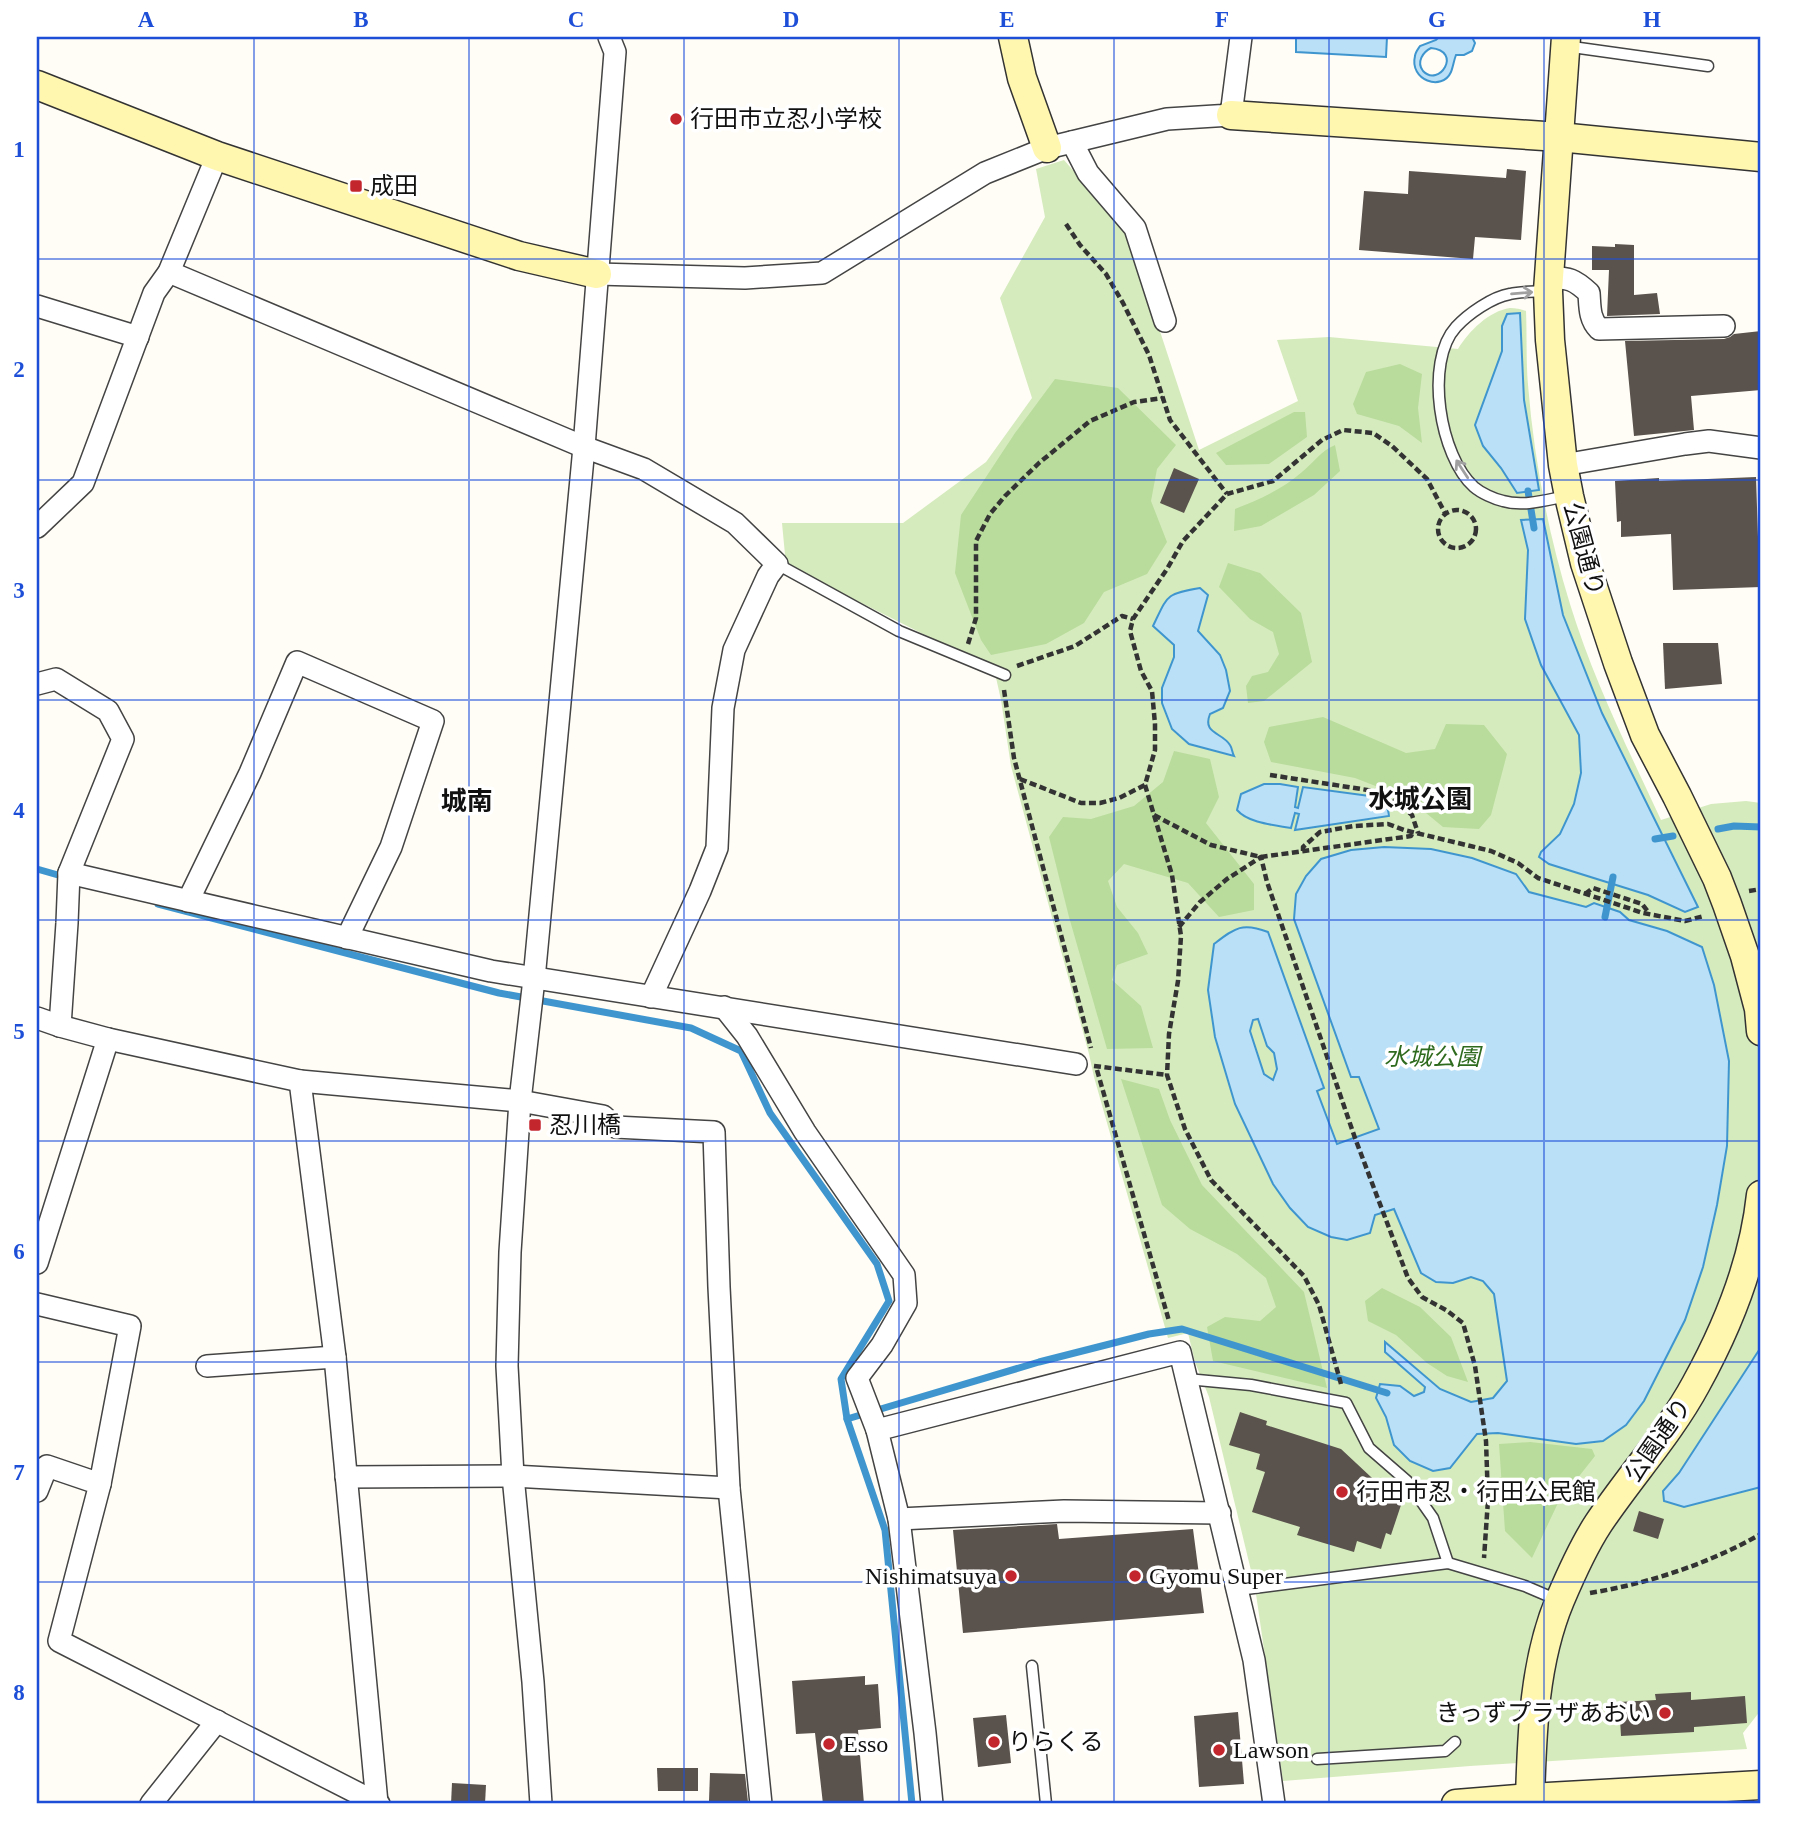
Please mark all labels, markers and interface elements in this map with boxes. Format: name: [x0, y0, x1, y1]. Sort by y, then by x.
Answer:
text: A: [138, 7, 155, 32]
text: B: [353, 7, 369, 32]
text: C: [568, 7, 584, 32]
text: D: [783, 7, 799, 32]
text: E: [999, 7, 1015, 32]
text: F: [1215, 7, 1229, 32]
text: G: [1428, 7, 1446, 32]
text: H: [1643, 7, 1661, 32]
place label: 行田市立忍小学校: [690, 106, 882, 132]
marker: 行田市立忍小学校: [668, 111, 684, 127]
text: 1: [13, 137, 25, 162]
place label: 成田: [370, 173, 418, 199]
marker: 成田: [348, 178, 364, 194]
one-way arrow: [1510, 286, 1533, 299]
text: 2: [13, 357, 25, 382]
one-way arrow: [1454, 460, 1468, 480]
street label: 公園通り: [1559, 499, 1609, 599]
text: 3: [13, 578, 25, 603]
district label: 水城公園: [1368, 785, 1472, 814]
district label: 城南: [441, 787, 493, 816]
text: 4: [13, 798, 25, 823]
text: 5: [13, 1019, 25, 1044]
park label: 水城公園: [1384, 1044, 1483, 1070]
place label: 忍川橋: [549, 1112, 621, 1138]
marker: 忍川橋: [527, 1117, 543, 1133]
text: 6: [13, 1239, 25, 1264]
street label: 公園通り: [1620, 1393, 1696, 1487]
text: 7: [13, 1460, 25, 1485]
place label: 行田市忍・行田公民館: [1356, 1479, 1596, 1505]
marker: 行田市忍・行田公民館: [1334, 1484, 1350, 1500]
place label: Nishimatsuya: [865, 1563, 997, 1589]
place label: Gyomu Super: [1149, 1563, 1283, 1589]
marker: Nishimatsuya: [1003, 1568, 1019, 1584]
marker: Gyomu Super: [1127, 1568, 1143, 1584]
text: 8: [13, 1680, 25, 1705]
place label: きっずプラザあおい: [1436, 1700, 1651, 1726]
marker: きっずプラザあおい: [1657, 1705, 1673, 1721]
place label: りらくる: [1008, 1729, 1104, 1755]
place label: Esso: [843, 1731, 888, 1757]
marker: りらくる: [986, 1734, 1002, 1750]
marker: Esso: [821, 1736, 837, 1752]
place label: Lawson: [1233, 1737, 1309, 1763]
marker: Lawson: [1211, 1742, 1227, 1758]

